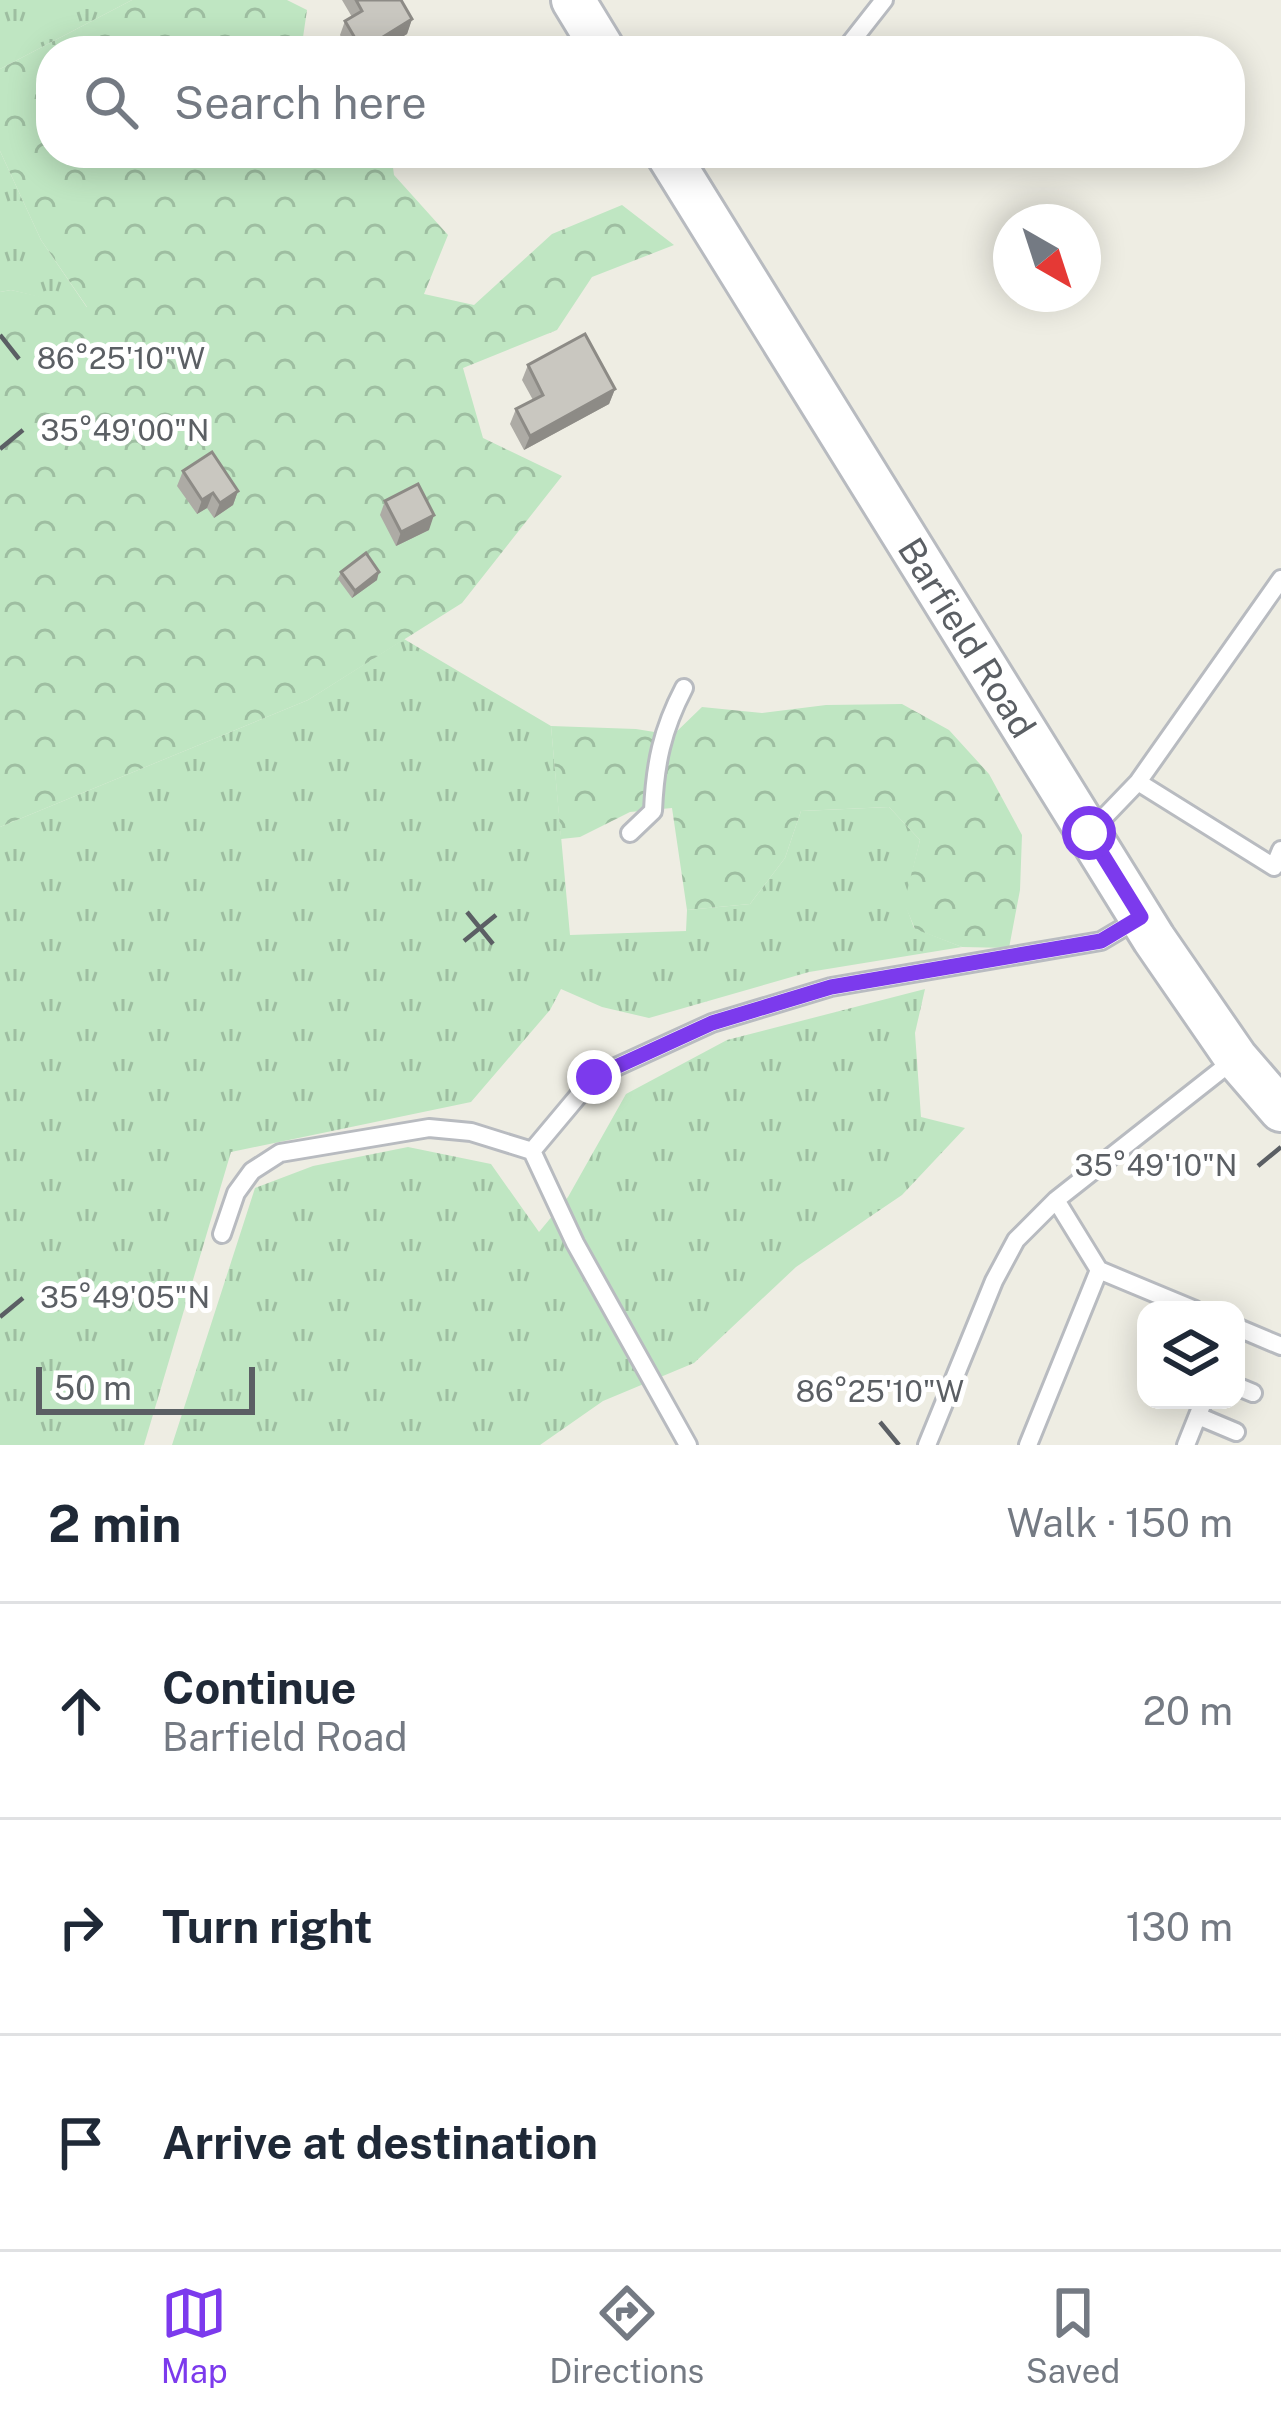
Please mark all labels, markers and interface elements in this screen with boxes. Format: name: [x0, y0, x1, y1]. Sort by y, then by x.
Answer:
search box: [36, 36, 1245, 168]
icon: search: [78, 69, 144, 135]
text: Search here: [174, 76, 427, 129]
north arrow: [993, 204, 1101, 312]
text: 86°25'10"W: [37, 340, 205, 376]
text: 35°49'00"N: [41, 412, 209, 448]
street label: Barfield Road: [890, 530, 1045, 745]
route start: [1062, 806, 1116, 860]
route end: [567, 1050, 621, 1104]
text: 35°49'10"N: [1075, 1147, 1238, 1183]
text: 35°49'05"N: [40, 1279, 210, 1315]
map controls: [1137, 1301, 1245, 1409]
button: layers: [1137, 1301, 1245, 1409]
scale bar: [36, 1361, 255, 1414]
text: 50 m: [54, 1369, 132, 1407]
text: 86°25'10"W: [796, 1373, 964, 1409]
text: 2 min: [48, 1494, 182, 1553]
text: Walk · 150 m: [1007, 1500, 1233, 1546]
text: Continue: [162, 1661, 356, 1714]
icon: ahead: [48, 1678, 114, 1744]
text: 20 m: [1143, 1688, 1233, 1734]
text: Barfield Road: [162, 1714, 408, 1760]
icon: right: [48, 1894, 114, 1960]
text: Turn right: [162, 1900, 373, 1953]
text: 130 m: [1126, 1904, 1233, 1950]
icon: arrive: [48, 2110, 114, 2176]
text: Arrive at destination: [162, 2116, 598, 2169]
tab: Map: [161, 2280, 228, 2390]
tab: Directions: [549, 2280, 704, 2390]
tab: Saved: [1026, 2280, 1120, 2390]

